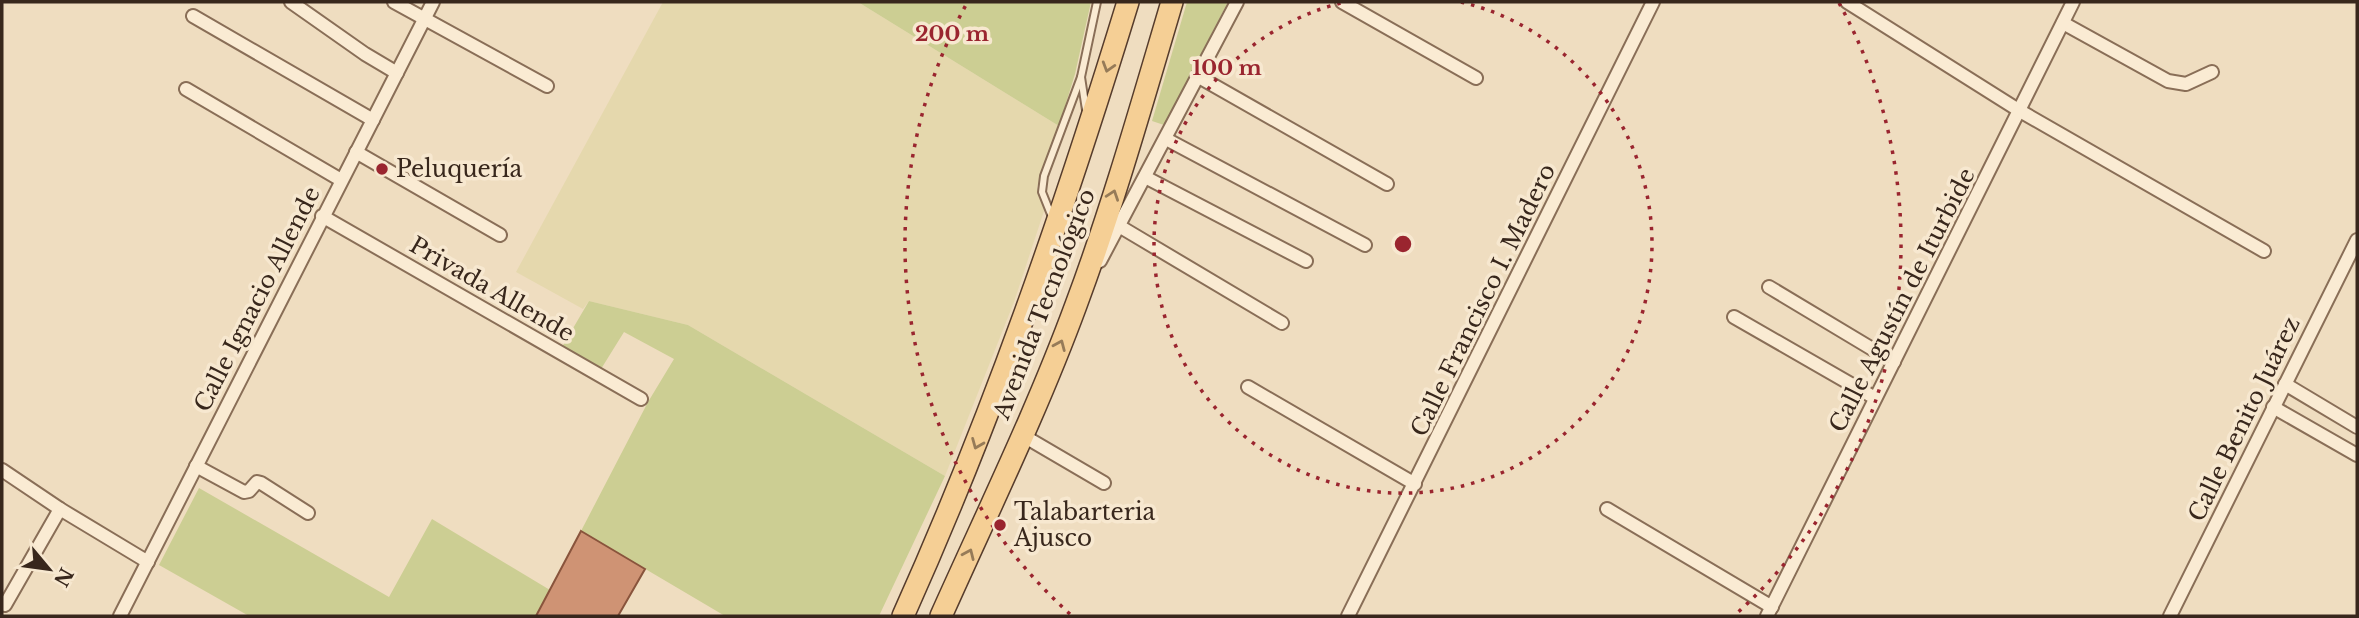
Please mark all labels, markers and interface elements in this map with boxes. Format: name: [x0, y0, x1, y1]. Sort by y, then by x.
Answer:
text: 200 m: [915, 21, 989, 47]
text: 100 m: [1192, 55, 1262, 81]
one-way arrow: [1101, 61, 1116, 73]
place label: Peluquería: [396, 155, 523, 183]
street label: Calle Francisco I. Madero: [1405, 159, 1561, 441]
marker: Peluquería: [374, 161, 390, 177]
street label: Calle Agustín de Iturbide: [1823, 163, 1981, 437]
street label: Calle Ignacio Allende: [188, 182, 326, 416]
street label: Avenida Tecnológico: [987, 185, 1101, 424]
one-way arrow: [1105, 189, 1120, 201]
street label: Privada Allende: [405, 231, 579, 347]
centre of rings: [1391, 232, 1415, 256]
street label: Calle Benito Juárez: [2182, 312, 2306, 526]
one-way arrow: [1051, 340, 1065, 352]
one-way arrow: [972, 437, 986, 449]
place label: Talabarteria Ajusco: [1013, 498, 1155, 552]
marker: Talabarteria Ajusco: [992, 517, 1008, 533]
north arrow: [14, 534, 84, 604]
one-way arrow: [961, 549, 975, 561]
text: N: [49, 564, 78, 591]

